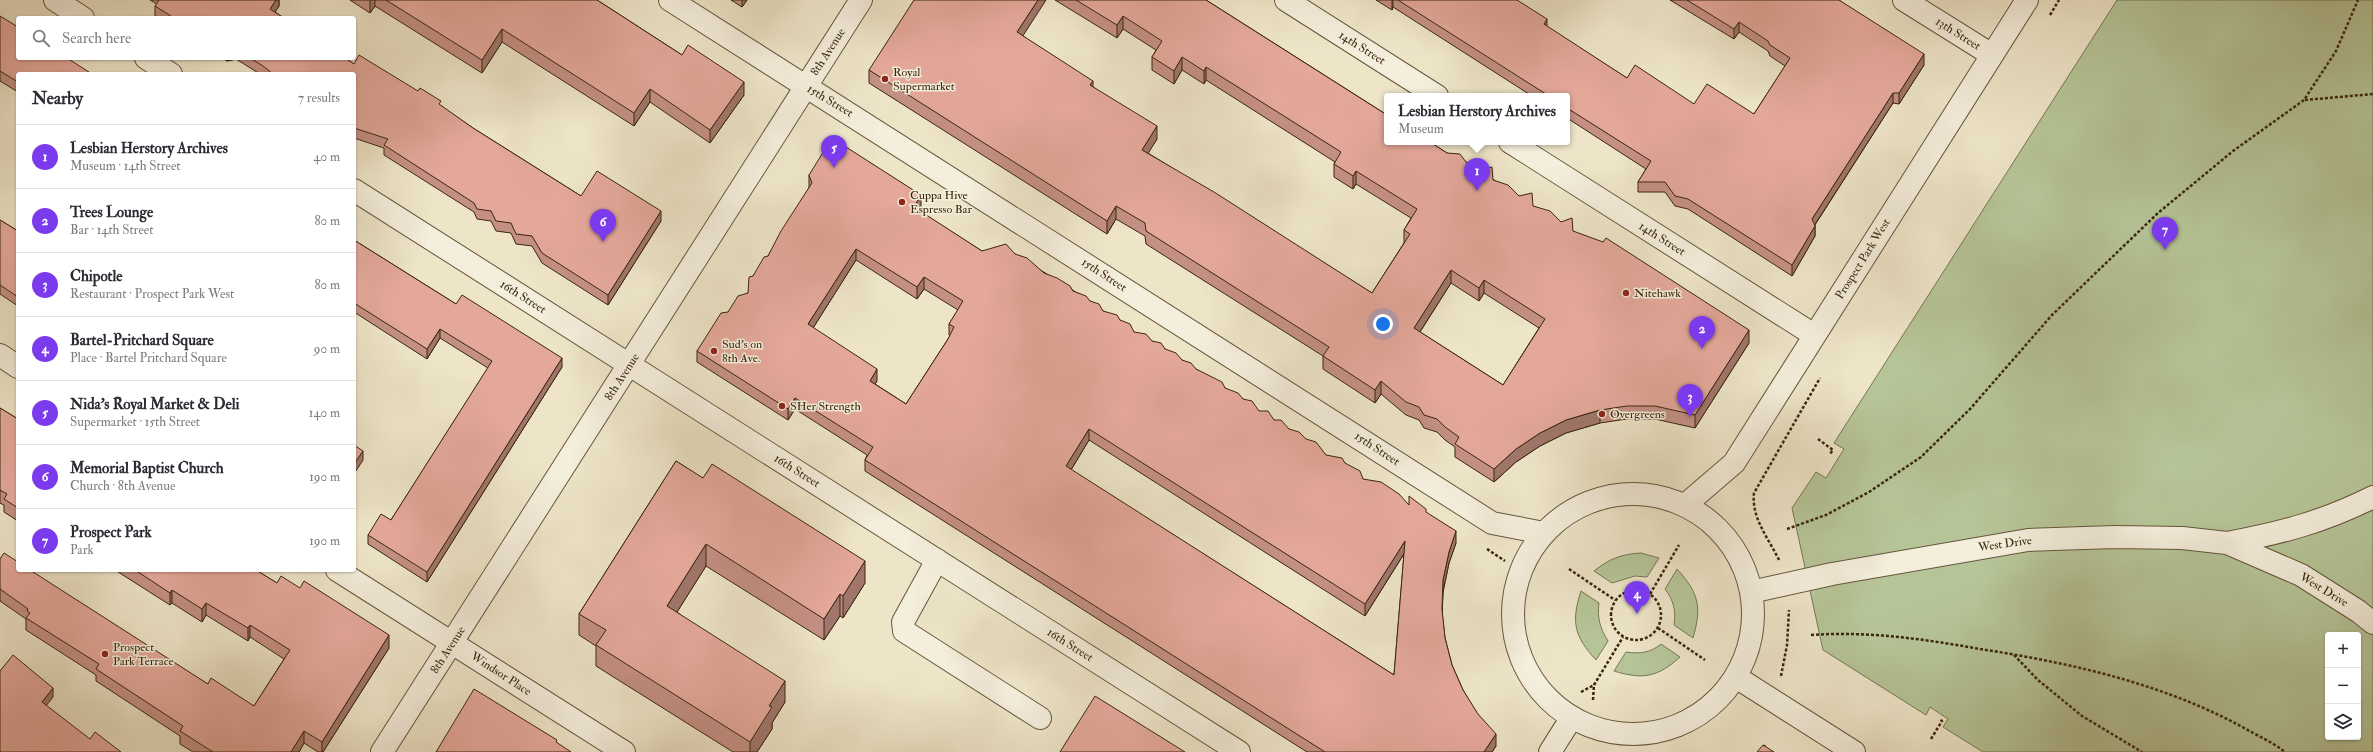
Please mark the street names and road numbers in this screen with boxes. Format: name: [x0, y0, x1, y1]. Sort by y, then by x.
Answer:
street label: 13th Street: [1933, 14, 1983, 54]
street label: 8th Avenue: [807, 26, 849, 78]
street label: 14th Street: [1336, 28, 1388, 68]
street label: 15th Street: [804, 81, 856, 121]
street label: Prospect Park West: [1832, 216, 1894, 302]
street label: 14th Street: [1636, 219, 1688, 259]
street label: 15th Street: [1078, 255, 1130, 295]
street label: 16th Street: [497, 277, 549, 317]
street label: 8th Avenue: [601, 351, 643, 403]
street label: 15th Street: [1351, 429, 1403, 469]
street label: 16th Street: [771, 451, 823, 491]
street label: West Drive: [1976, 533, 2033, 555]
street label: West Drive: [2296, 569, 2351, 610]
street label: 8th Avenue: [427, 624, 469, 676]
street label: 16th Street: [1044, 625, 1096, 665]
street label: Windsor Place: [467, 648, 534, 699]

